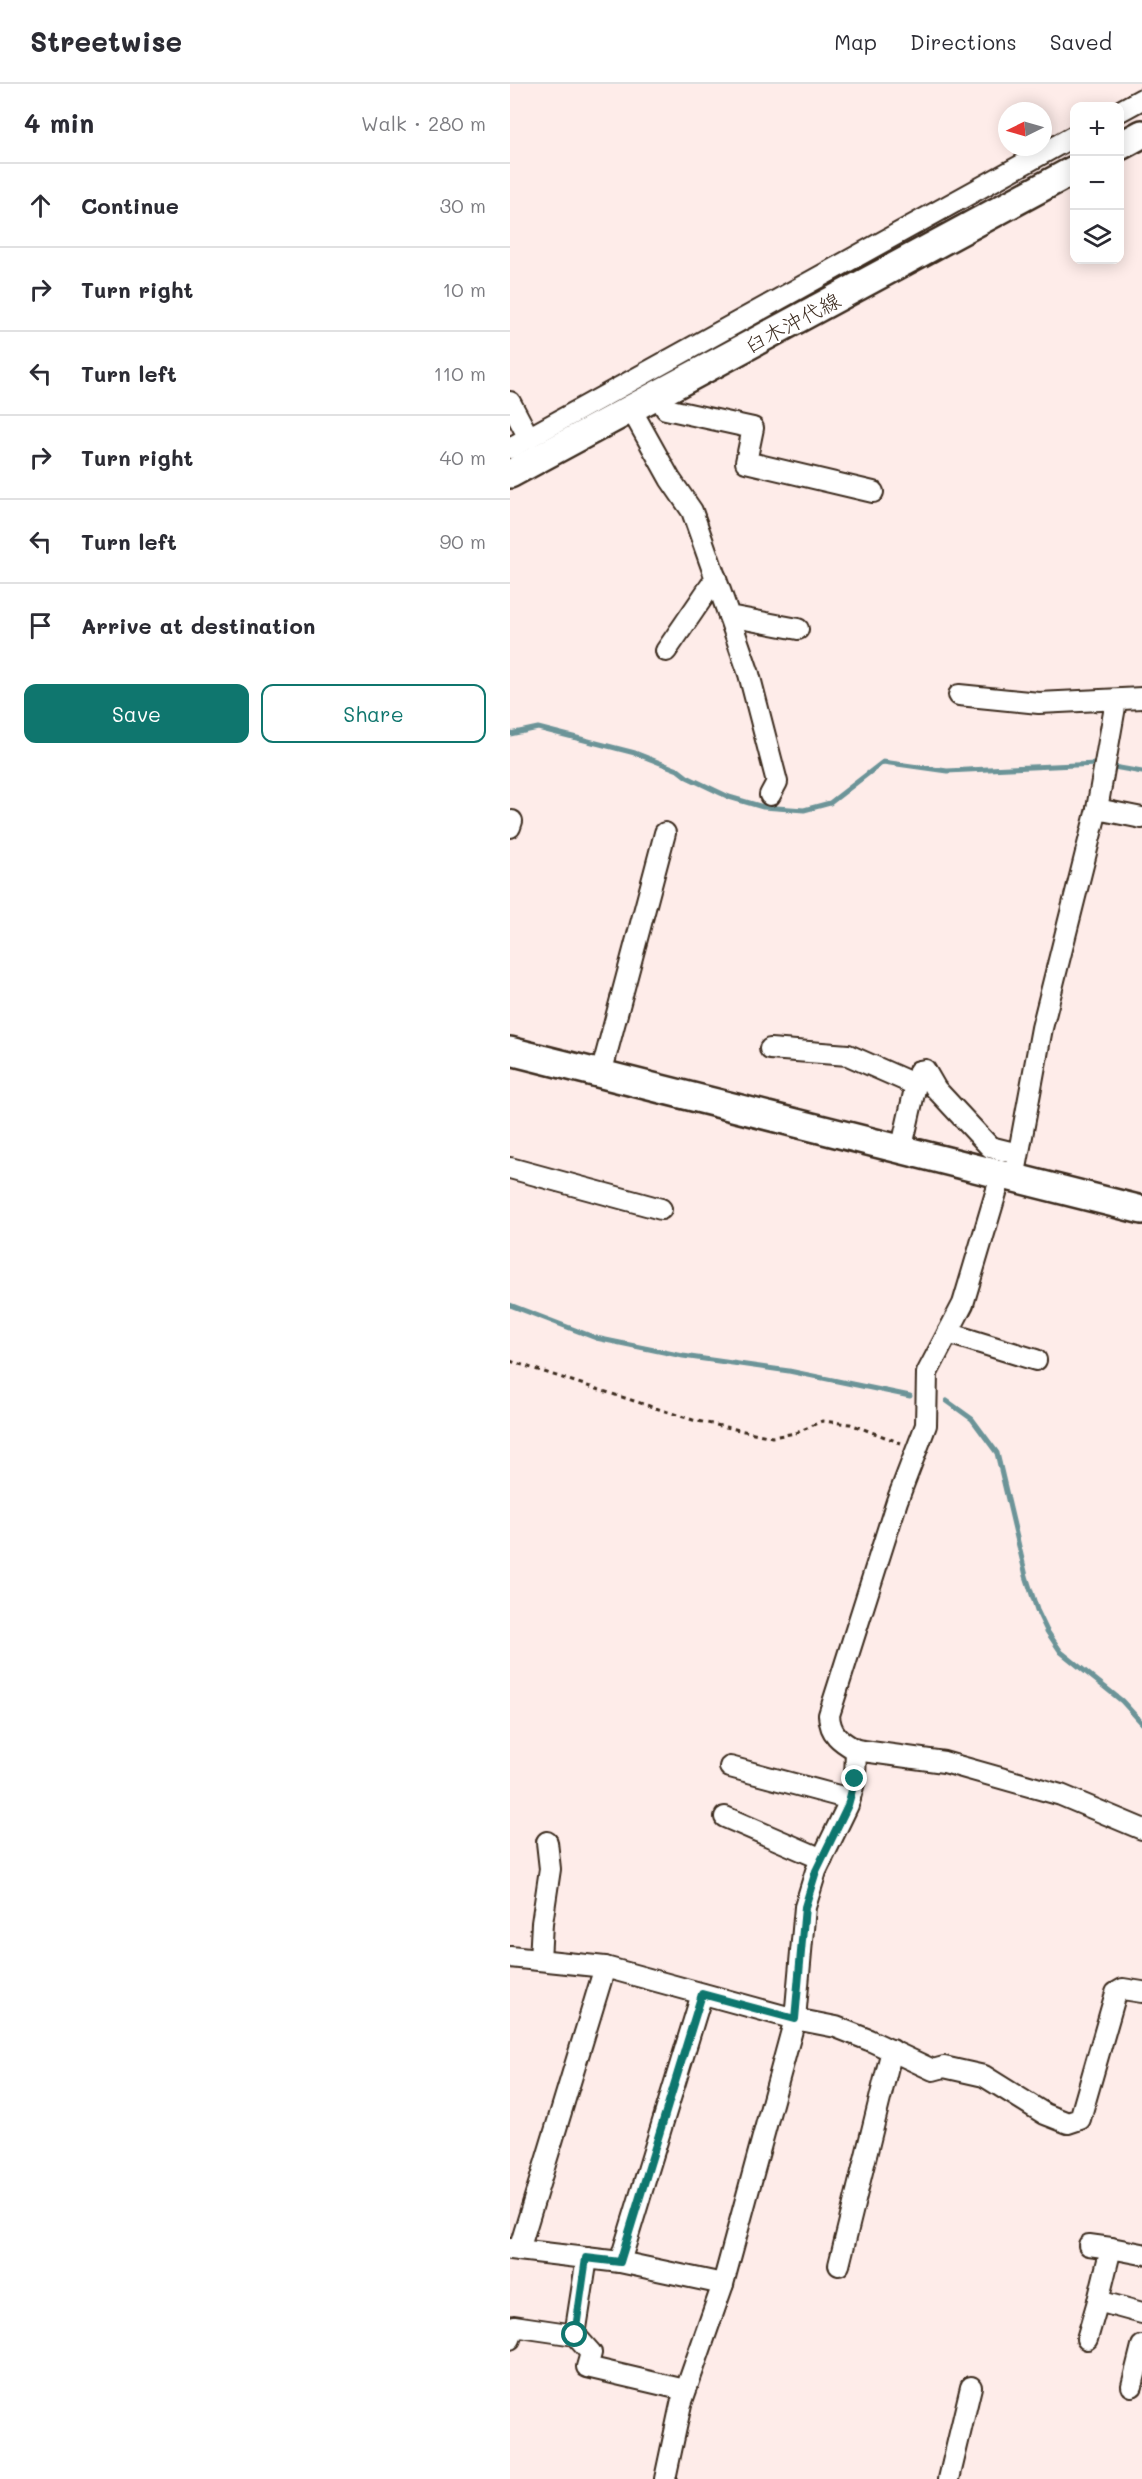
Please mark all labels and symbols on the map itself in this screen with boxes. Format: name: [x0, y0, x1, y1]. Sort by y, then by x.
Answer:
north arrow: [998, 102, 1052, 156]
street label: 臼木沖代線: [739, 285, 845, 359]
route end: [841, 1765, 867, 1791]
route start: [561, 2321, 587, 2347]

